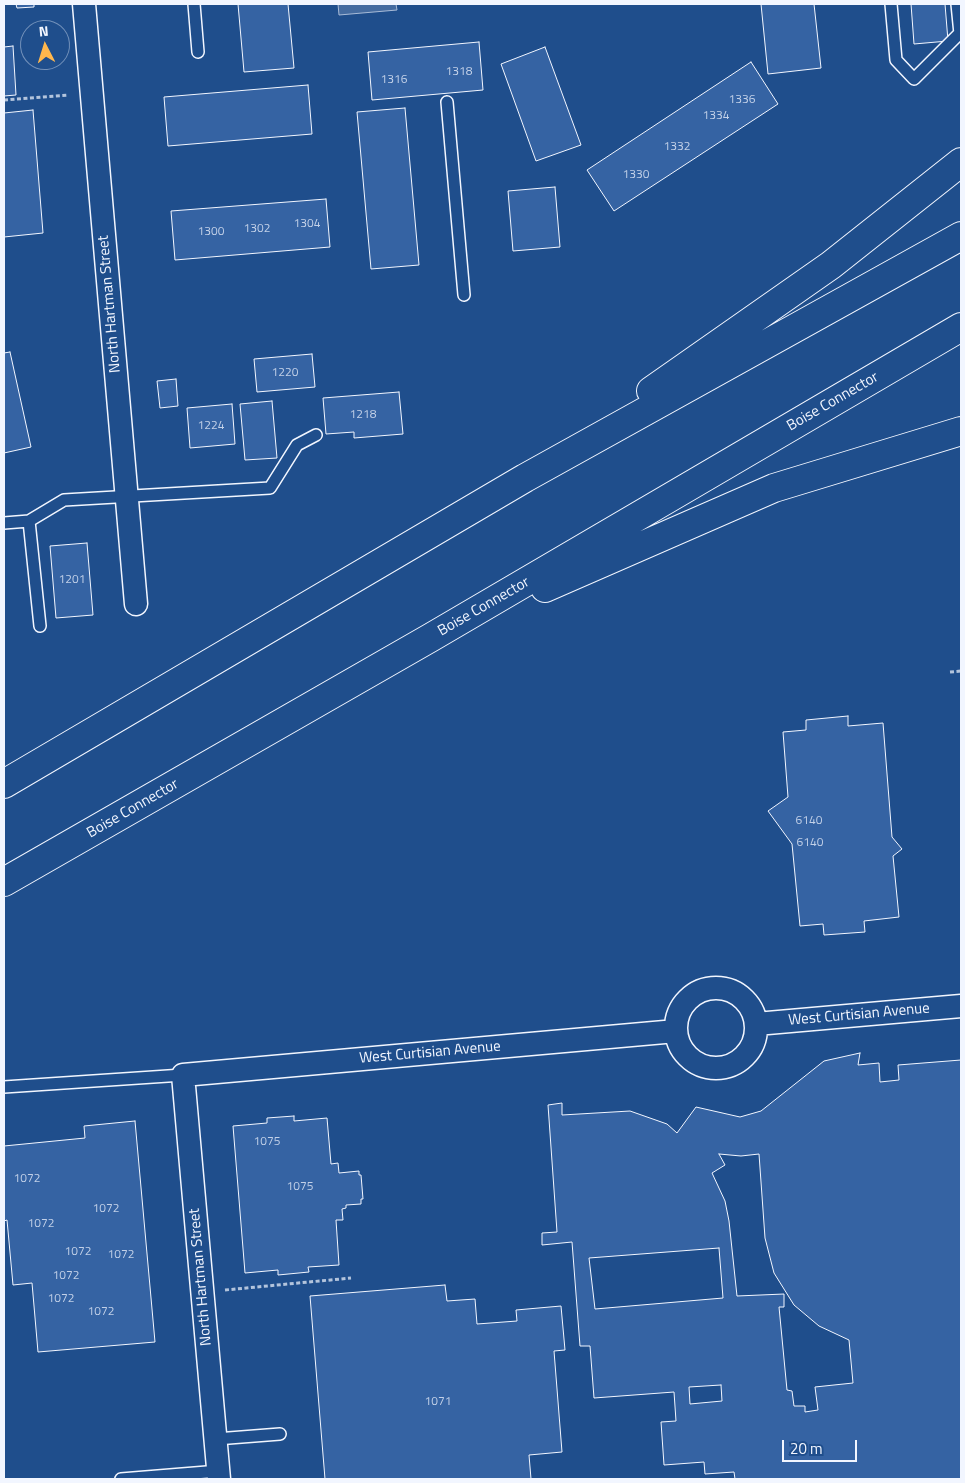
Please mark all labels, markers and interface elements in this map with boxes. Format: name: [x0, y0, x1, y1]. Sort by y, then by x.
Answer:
north arrow: [20, 20, 70, 70]
text: N: [38, 20, 49, 41]
house number: 1318: [446, 65, 472, 79]
house number: 1316: [381, 73, 407, 87]
house number: 1336: [729, 93, 755, 107]
house number: 1334: [703, 109, 729, 123]
house number: 1332: [664, 140, 690, 154]
house number: 1330: [623, 168, 649, 182]
house number: 1304: [294, 217, 320, 231]
house number: 1302: [244, 222, 270, 236]
house number: 1300: [198, 225, 224, 239]
street label: North Hartman Street: [95, 234, 125, 374]
house number: 1220: [272, 366, 298, 380]
street label: Boise Connector: [784, 368, 882, 436]
house number: 1218: [350, 408, 376, 422]
house number: 1224: [198, 419, 224, 433]
house number: 1201: [59, 573, 85, 587]
street label: Boise Connector: [435, 573, 533, 641]
street label: Boise Connector: [84, 775, 182, 843]
house number: 6140: [796, 814, 822, 828]
house number: 6140: [797, 836, 823, 850]
street label: West Curtisian Avenue: [788, 1000, 930, 1030]
street label: West Curtisian Avenue: [359, 1038, 501, 1068]
house number: 1075: [254, 1135, 280, 1149]
house number: 1072: [14, 1172, 40, 1186]
house number: 1075: [287, 1180, 313, 1194]
house number: 1072: [93, 1202, 119, 1216]
street label: North Hartman Street: [186, 1207, 216, 1347]
house number: 1072: [28, 1217, 54, 1231]
house number: 1072: [65, 1245, 91, 1259]
house number: 1072: [108, 1248, 134, 1262]
house number: 1072: [53, 1269, 79, 1283]
house number: 1072: [48, 1292, 74, 1306]
house number: 1072: [88, 1305, 114, 1319]
house number: 1071: [425, 1395, 451, 1409]
scale bar: [785, 1430, 860, 1462]
text: 20 m: [790, 1437, 823, 1460]

